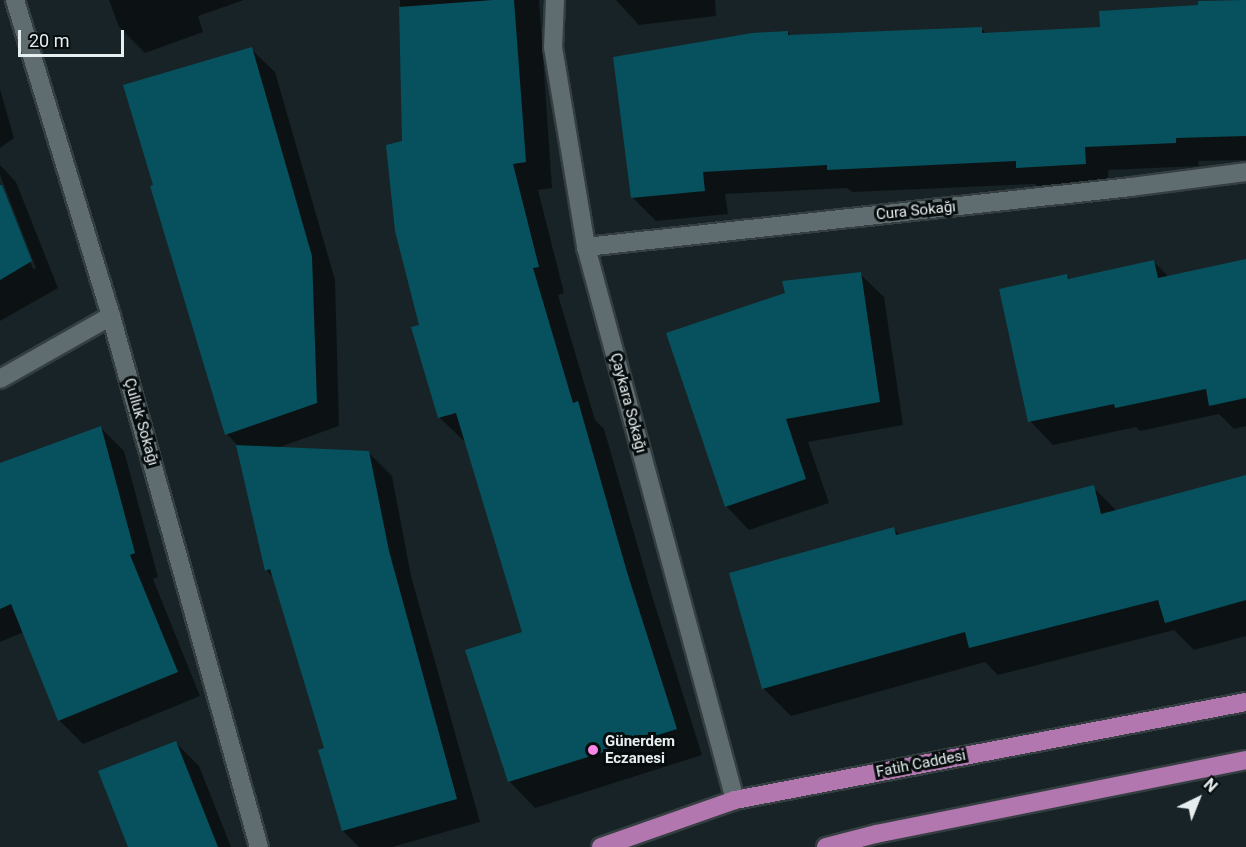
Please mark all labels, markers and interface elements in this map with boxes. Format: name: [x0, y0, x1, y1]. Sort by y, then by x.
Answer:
scale bar: [21, 18, 128, 56]
text: 20 m: [29, 30, 69, 51]
street label: Cura Sokağı: [875, 198, 957, 224]
street label: Çaykara Sokağı: [606, 351, 650, 455]
street label: Çulluk Sokağı: [120, 376, 162, 468]
place label: Günerdem Eczanesi: [605, 732, 675, 767]
marker: Günerdem Eczanesi: [586, 743, 600, 757]
street label: Fatih Caddesi: [875, 746, 967, 782]
north arrow: [1168, 769, 1228, 829]
text: N: [1200, 775, 1221, 796]

